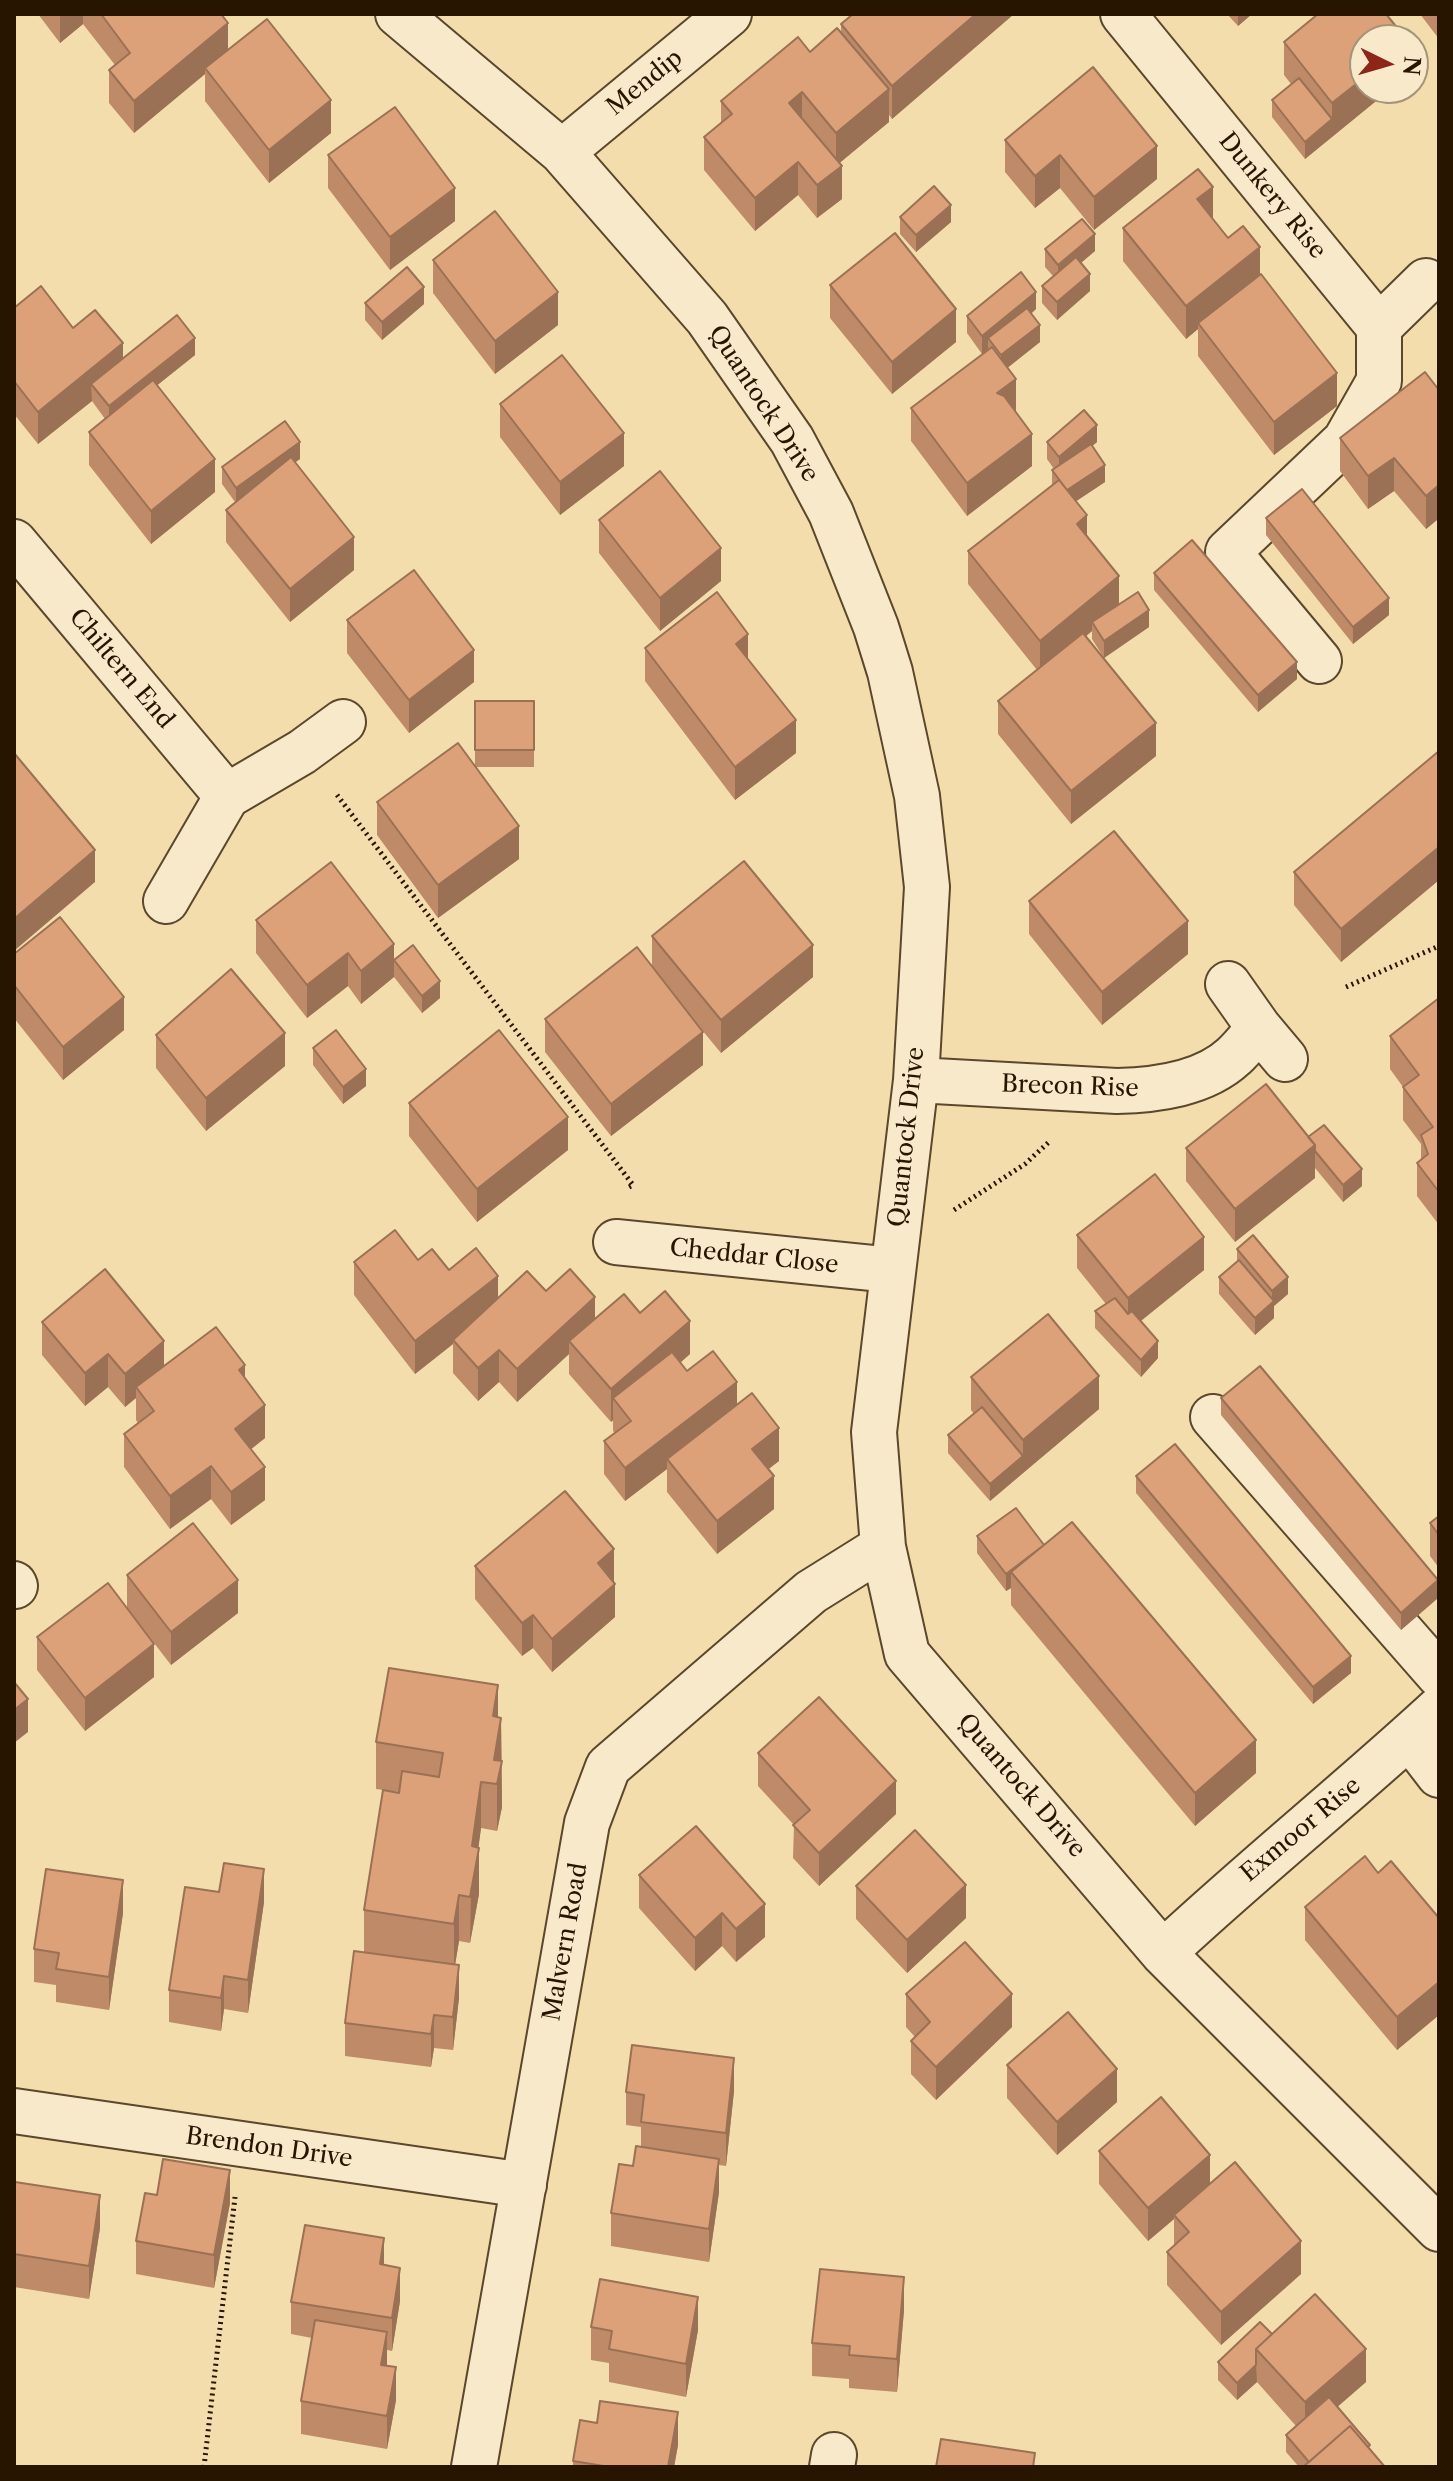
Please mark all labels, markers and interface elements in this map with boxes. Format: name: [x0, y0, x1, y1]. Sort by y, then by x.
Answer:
north arrow: [1349, 24, 1429, 104]
street label: Mendip: [601, 44, 689, 122]
text: N: [1397, 55, 1426, 77]
street label: Dunkery Rise: [1212, 127, 1332, 265]
street label: Quantock Drive: [702, 320, 824, 488]
street label: Chiltern End: [63, 603, 179, 735]
street label: Quantock Drive: [883, 1046, 931, 1228]
street label: Brecon Rise: [1001, 1070, 1139, 1104]
street label: Cheddar Close: [668, 1234, 840, 1280]
street label: Quantock Drive: [951, 1708, 1091, 1864]
street label: Exmoor Rise: [1235, 1772, 1367, 1888]
street label: Malvern Road: [538, 1861, 594, 2023]
street label: Brendon Drive: [184, 2122, 354, 2174]

